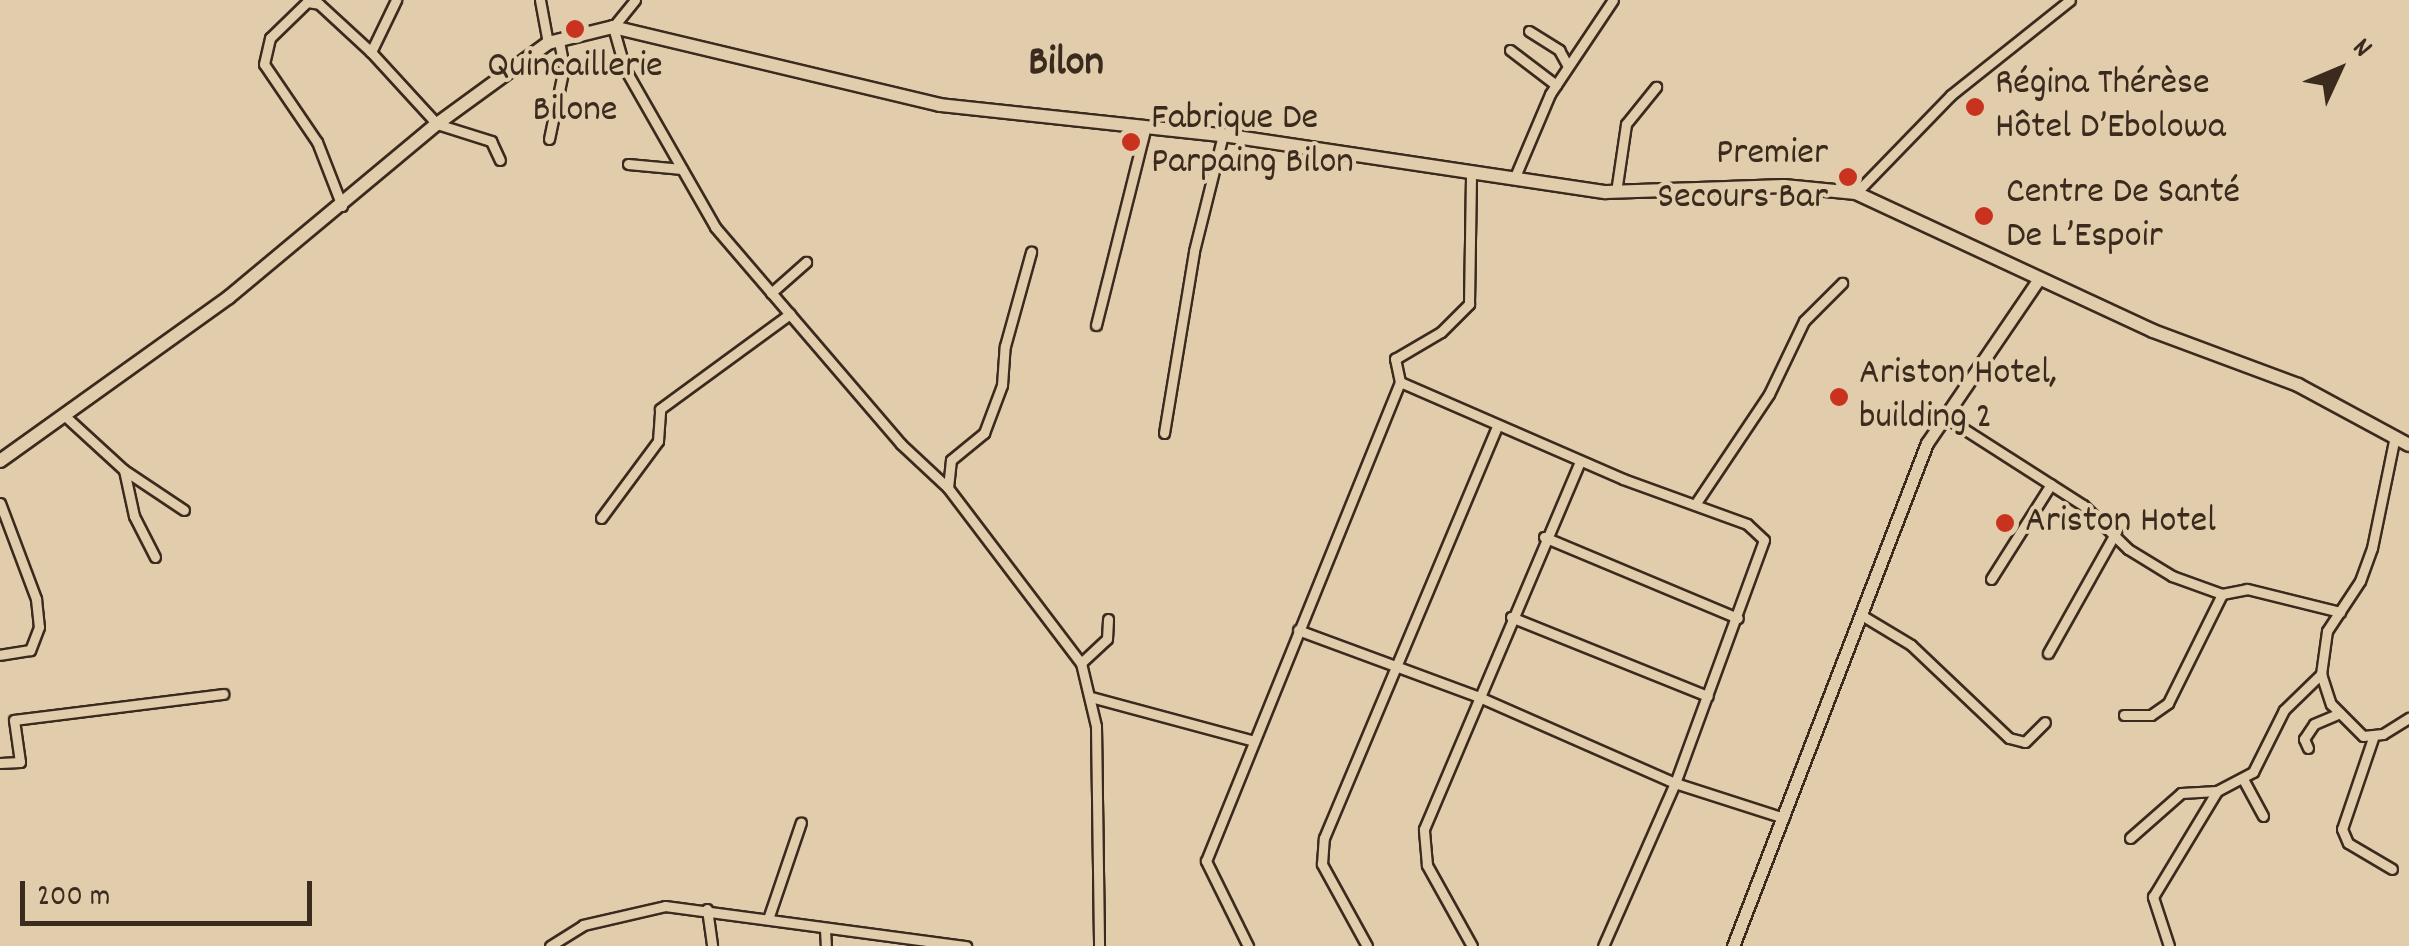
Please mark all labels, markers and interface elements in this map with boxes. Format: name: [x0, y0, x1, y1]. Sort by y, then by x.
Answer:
marker: Quincaillerie Bilone: [564, 18, 586, 40]
north arrow: [2289, 20, 2389, 120]
text: N: [2341, 30, 2380, 68]
district label: Bilon: [1028, 40, 1104, 90]
place label: Quincaillerie Bilone: [487, 45, 663, 134]
place label: Régina Thérèse Hôtel D’Ebolowa: [1995, 62, 2226, 152]
marker: Régina Thérèse Hôtel D’Ebolowa: [1964, 96, 1986, 118]
place label: Fabrique De Parpaing Bilon: [1151, 97, 1354, 186]
marker: Fabrique De Parpaing Bilon: [1120, 131, 1142, 153]
place label: Premier Secours Bar: [1657, 132, 1828, 222]
marker: Premier Secours Bar: [1837, 166, 1859, 188]
place label: Centre De Santé De L’Espoir: [2006, 171, 2240, 260]
marker: Centre De Santé De L’Espoir: [1971, 203, 1997, 229]
place label: Ariston Hotel, building 2: [1859, 352, 2057, 442]
marker: Ariston Hotel, building 2: [1828, 386, 1850, 408]
place label: Ariston Hotel: [2025, 500, 2216, 546]
marker: Ariston Hotel: [1994, 512, 2016, 534]
scale bar: [25, 861, 318, 923]
text: 200 m: [37, 877, 110, 920]

